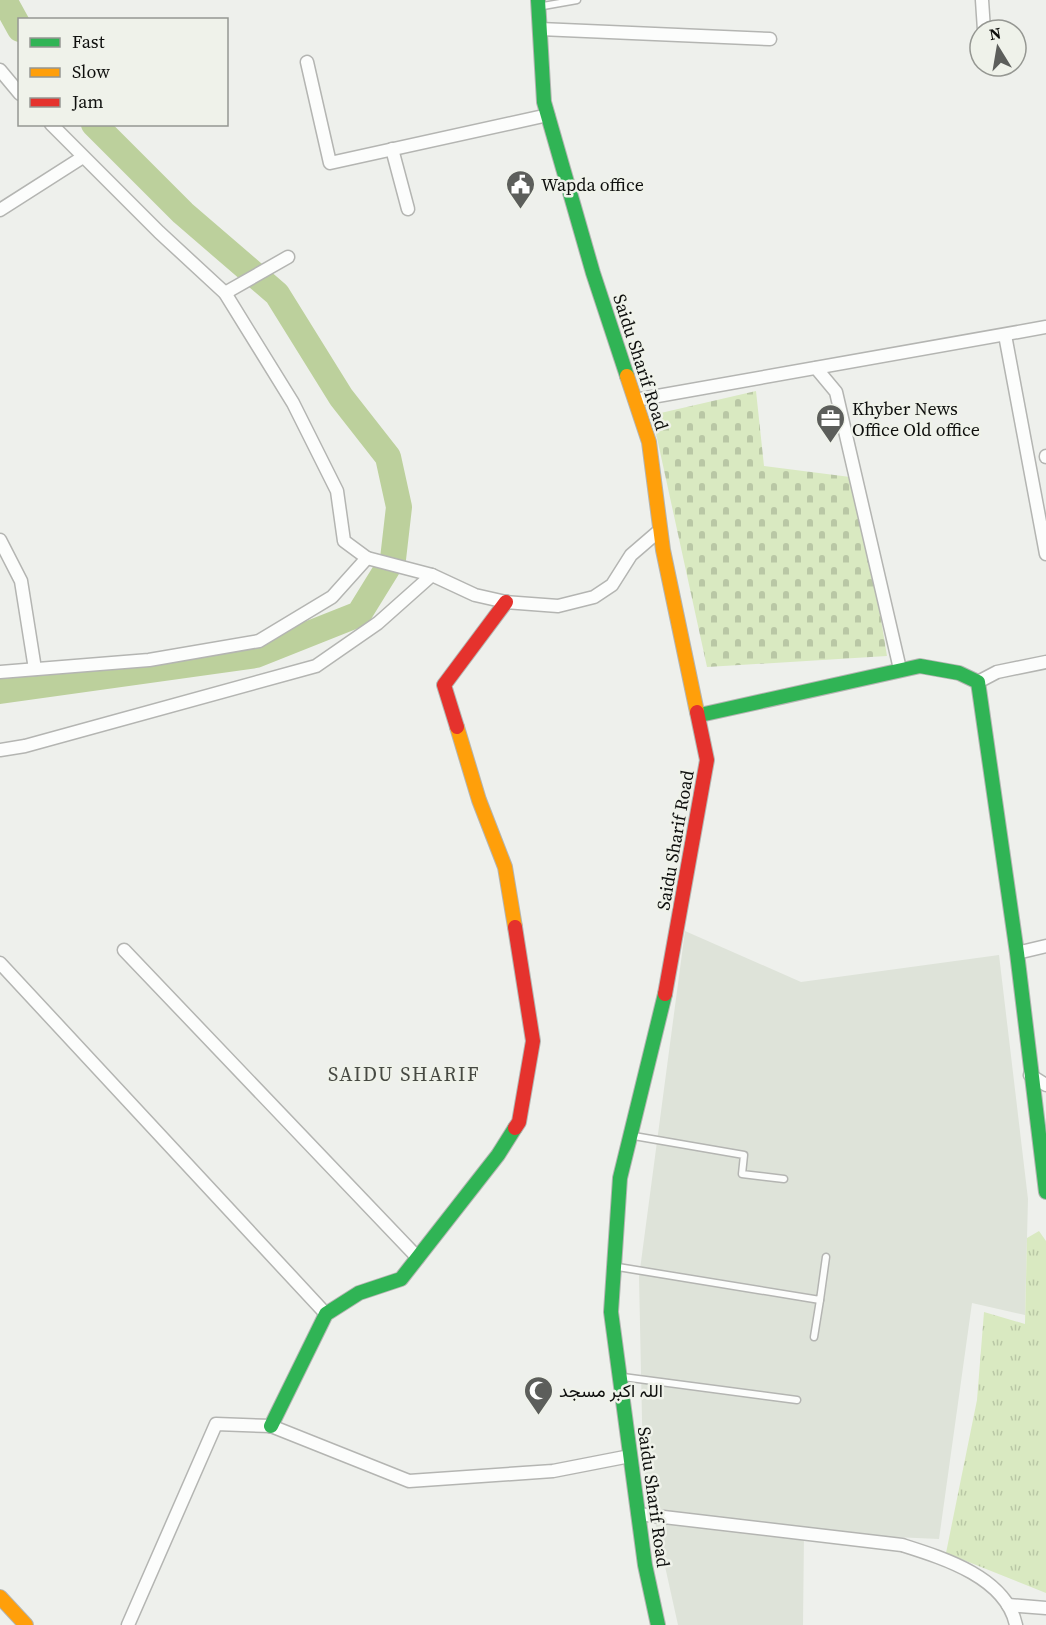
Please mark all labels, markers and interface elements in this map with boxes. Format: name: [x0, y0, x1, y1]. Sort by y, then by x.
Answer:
legend: [18, 18, 228, 126]
north arrow: [968, 18, 1028, 78]
text: N: [987, 21, 1003, 45]
text: Fast: [72, 29, 105, 54]
text: Slow: [72, 59, 110, 84]
text: Jam: [71, 89, 104, 114]
public building icon: Wapda office: [504, 168, 536, 210]
place label: Wapda office: [541, 172, 644, 197]
street label: Saidu Sharif Road: [607, 291, 675, 433]
place label: Khyber News Office Old office: [852, 396, 980, 442]
office icon: Khyber News Office Old office: [815, 402, 847, 444]
street label: Saidu Sharif Road: [650, 768, 700, 912]
district label: SAIDU SHARIF: [328, 1060, 480, 1088]
mosque icon: اللہ اکبر مسجد: [522, 1374, 554, 1416]
place label: اللہ اکبر مسجد: [559, 1378, 663, 1403]
street label: Saidu Sharif Road: [632, 1425, 676, 1569]

